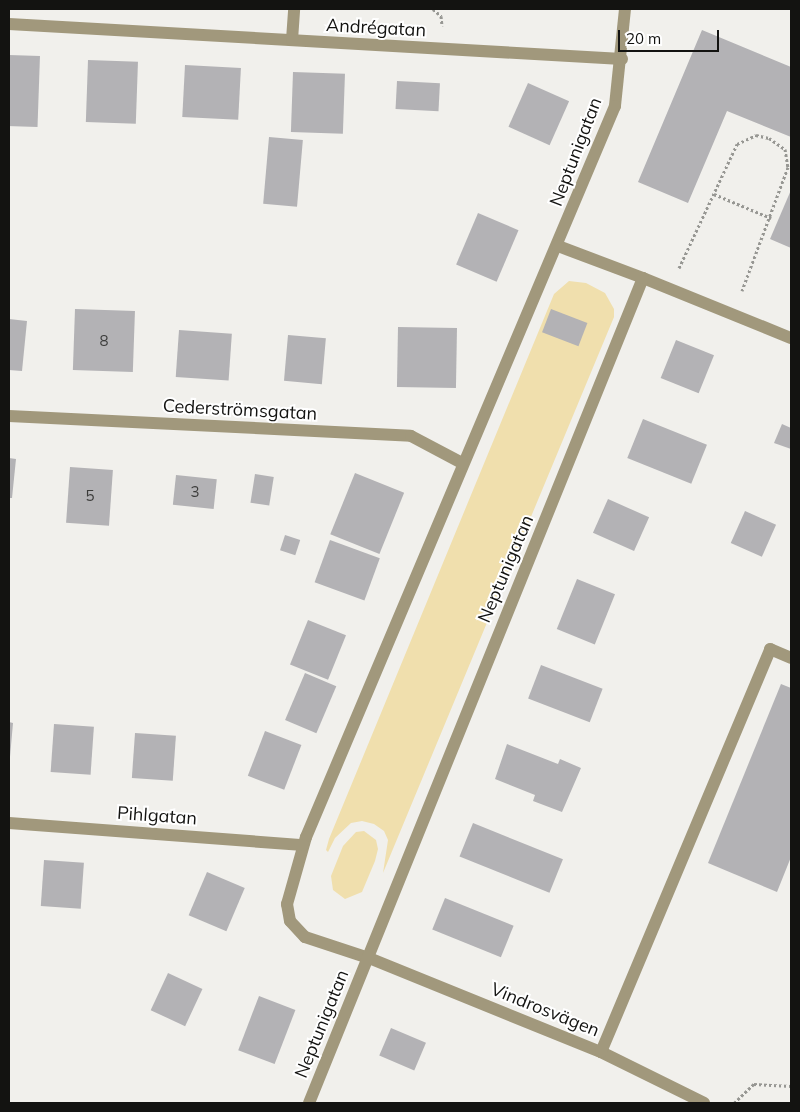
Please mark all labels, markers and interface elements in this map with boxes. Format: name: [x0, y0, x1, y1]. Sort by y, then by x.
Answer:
street label: Andrégatan: [325, 15, 427, 41]
scale bar: [620, 20, 721, 52]
text: 20 m: [626, 29, 661, 48]
street label: Neptunigatan: [545, 95, 607, 209]
house number: 8: [100, 332, 108, 350]
street label: Cederströmsgatan: [162, 395, 318, 425]
house number: 3: [191, 483, 199, 501]
house number: 5: [86, 487, 94, 505]
street label: Neptunigatan: [474, 512, 538, 626]
street label: Pihlgatan: [116, 802, 198, 830]
street label: Neptunigatan: [290, 967, 354, 1081]
street label: Vindrosvägen: [488, 978, 602, 1042]

